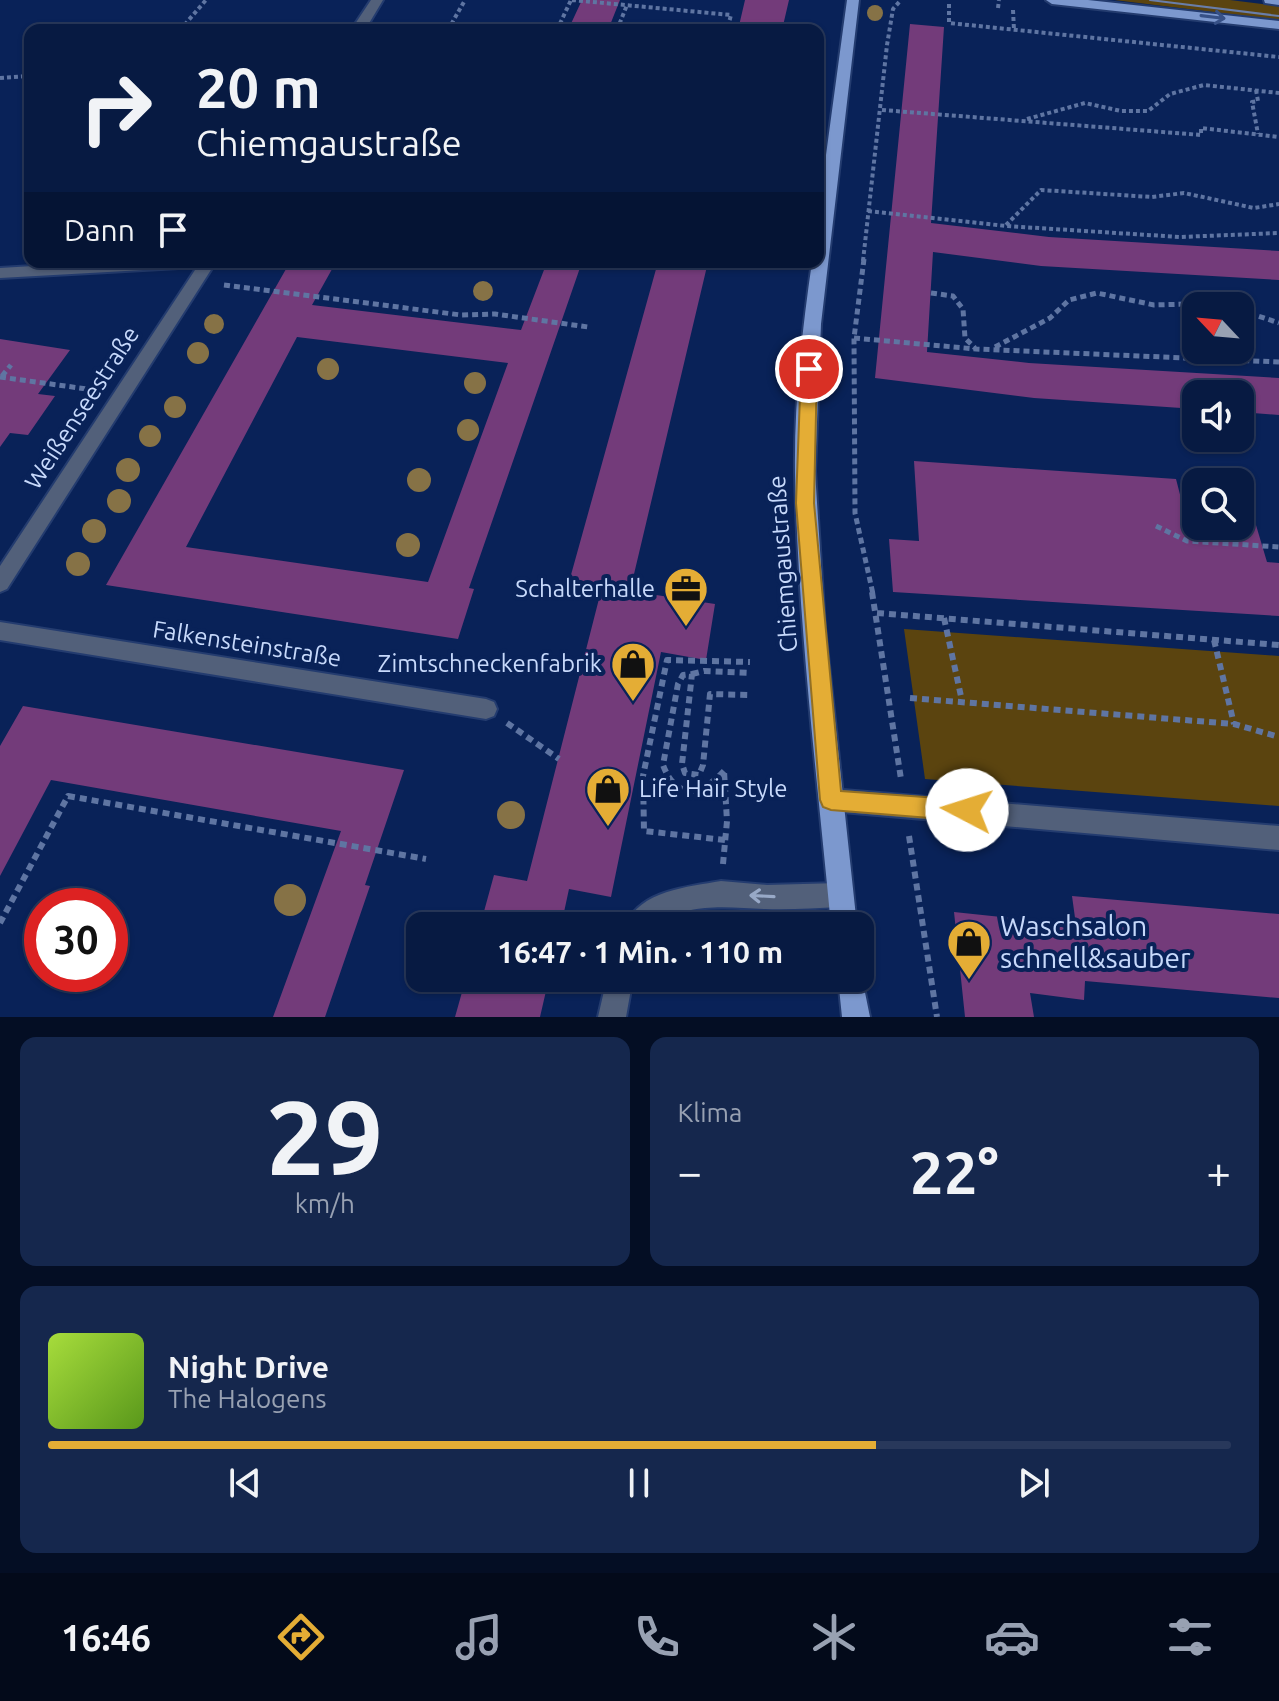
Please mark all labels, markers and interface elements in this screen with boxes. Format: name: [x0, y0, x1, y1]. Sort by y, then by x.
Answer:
one-way arrow: [1200, 10, 1225, 25]
icon: right: [64, 56, 168, 160]
text: 20 m: [196, 56, 321, 119]
text: Chiemgaustraße: [196, 122, 462, 163]
icon: arrive: [151, 208, 195, 252]
text: Dann: [64, 213, 135, 247]
north arrow: [1182, 292, 1254, 364]
map controls: [1182, 292, 1254, 540]
street label: Weißenseestraße: [19, 321, 144, 494]
pin: [775, 335, 843, 403]
icon: arrive: [787, 347, 831, 391]
button: sound: [1182, 380, 1254, 452]
button: search: [1182, 468, 1254, 540]
street label: Chiemgaustraße: [763, 475, 802, 653]
office icon: Schalterhalle: [662, 565, 710, 628]
place label: Schalterhalle: [515, 575, 655, 602]
street label: Falkensteinstraße: [151, 615, 343, 672]
shop icon: Zimtschneckenfabrik: [609, 640, 657, 703]
place label: Zimtschneckenfabrik: [378, 650, 602, 677]
shop icon: Life Hair Style: [584, 765, 632, 828]
position arrow: [925, 768, 1009, 852]
place label: Life Hair Style: [639, 775, 788, 802]
speed limit sign: 30: [24, 888, 128, 992]
one-way arrow: [749, 888, 776, 903]
place label: Waschsalon schnell&sauber: [1000, 910, 1191, 973]
shop icon: Waschsalon schnell&sauber: [945, 918, 993, 981]
text: 16:47 · 1 Min. · 110 m: [497, 935, 783, 969]
text: 29: [266, 1078, 383, 1195]
text: Klima: [678, 1098, 742, 1127]
text: 22°: [910, 1138, 999, 1205]
text: −: [678, 1147, 702, 1196]
text: +: [1206, 1147, 1231, 1196]
text: km/h: [295, 1189, 355, 1218]
text: Night Drive: [168, 1350, 329, 1384]
text: The Halogens: [168, 1384, 327, 1413]
icon: previous: [223, 1461, 267, 1505]
icon: pause: [617, 1461, 661, 1505]
icon: next: [1012, 1461, 1056, 1505]
icon: directions: [273, 1609, 329, 1665]
icon: music: [451, 1609, 507, 1665]
icon: phone: [629, 1609, 685, 1665]
icon: climate: [806, 1609, 862, 1665]
icon: car: [984, 1609, 1040, 1665]
icon: filters: [1162, 1609, 1218, 1665]
text: 16:46: [61, 1617, 151, 1658]

